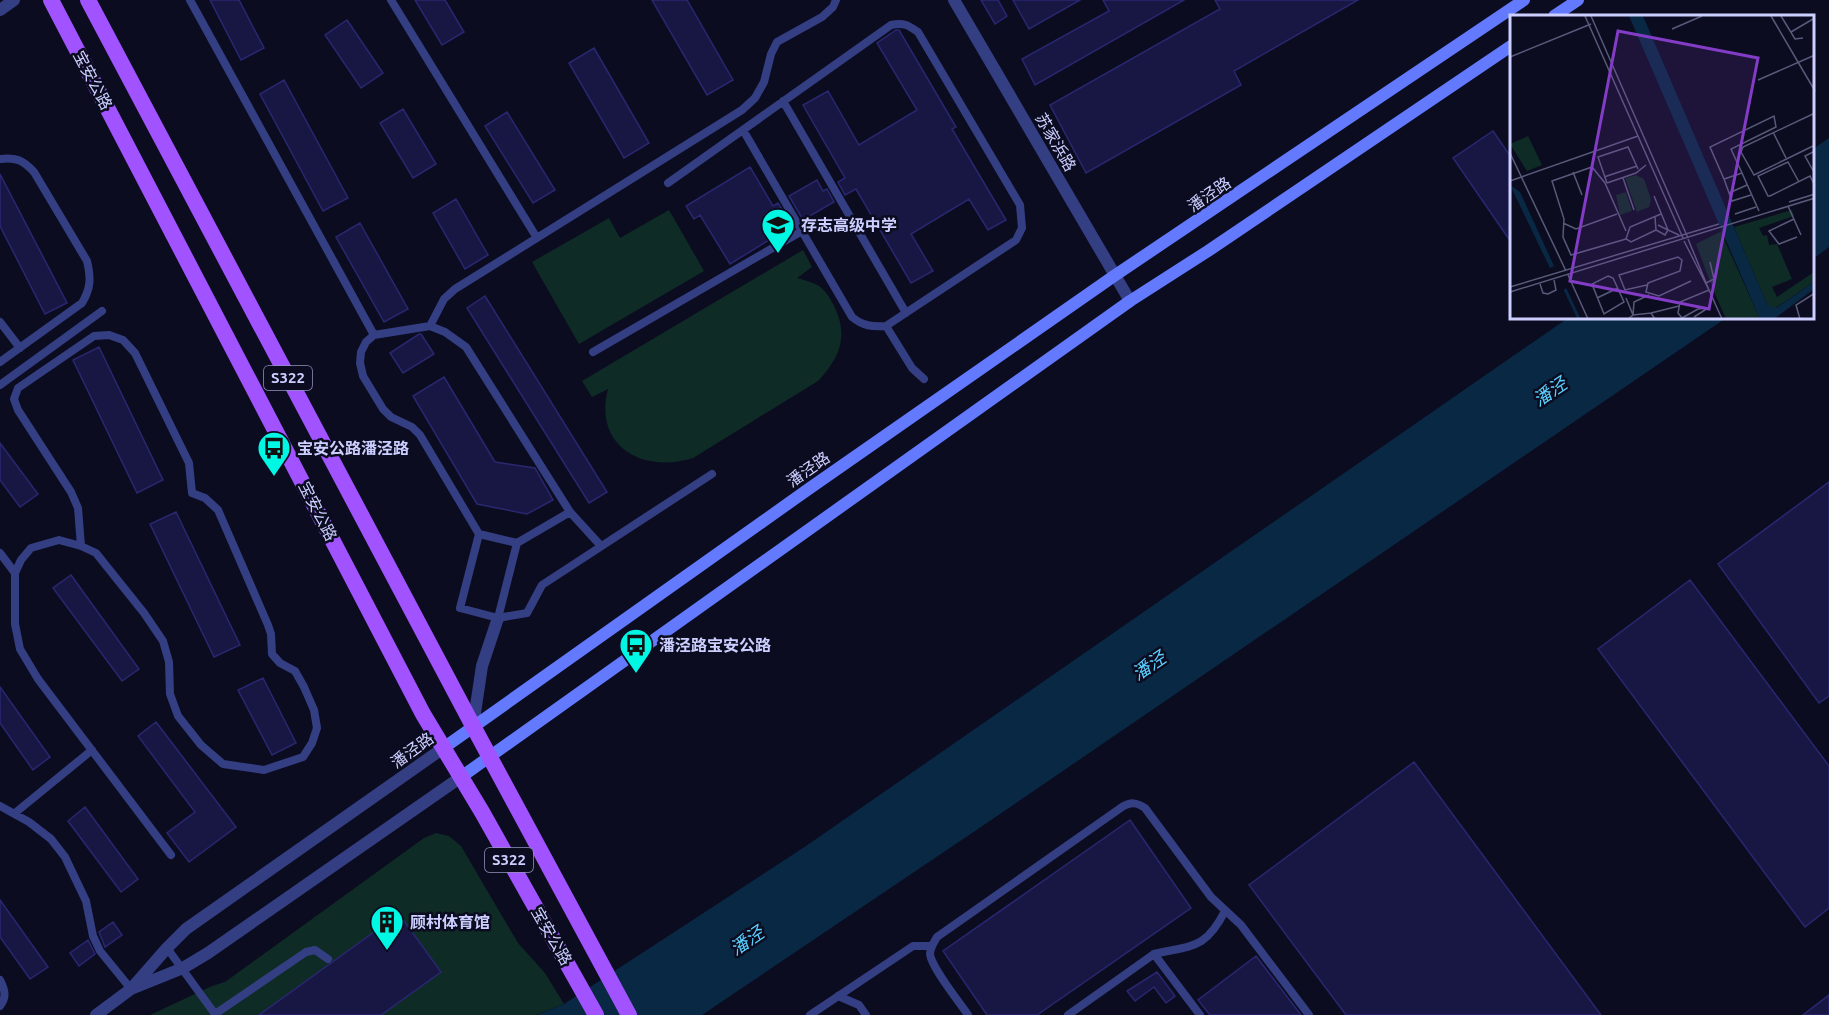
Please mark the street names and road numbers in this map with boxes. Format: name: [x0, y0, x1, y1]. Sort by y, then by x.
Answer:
street label: 宝安公路: [70, 48, 116, 112]
street label: 苏家浜路: [1032, 110, 1080, 174]
street label: 潘泾路: [1184, 173, 1234, 215]
road number: S322: [264, 366, 312, 390]
street label: 潘泾路: [783, 448, 833, 490]
street label: 宝安公路: [295, 478, 341, 544]
street label: 潘泾路: [387, 729, 437, 771]
road number: S322: [485, 848, 533, 872]
street label: 宝安公路: [528, 904, 576, 968]

